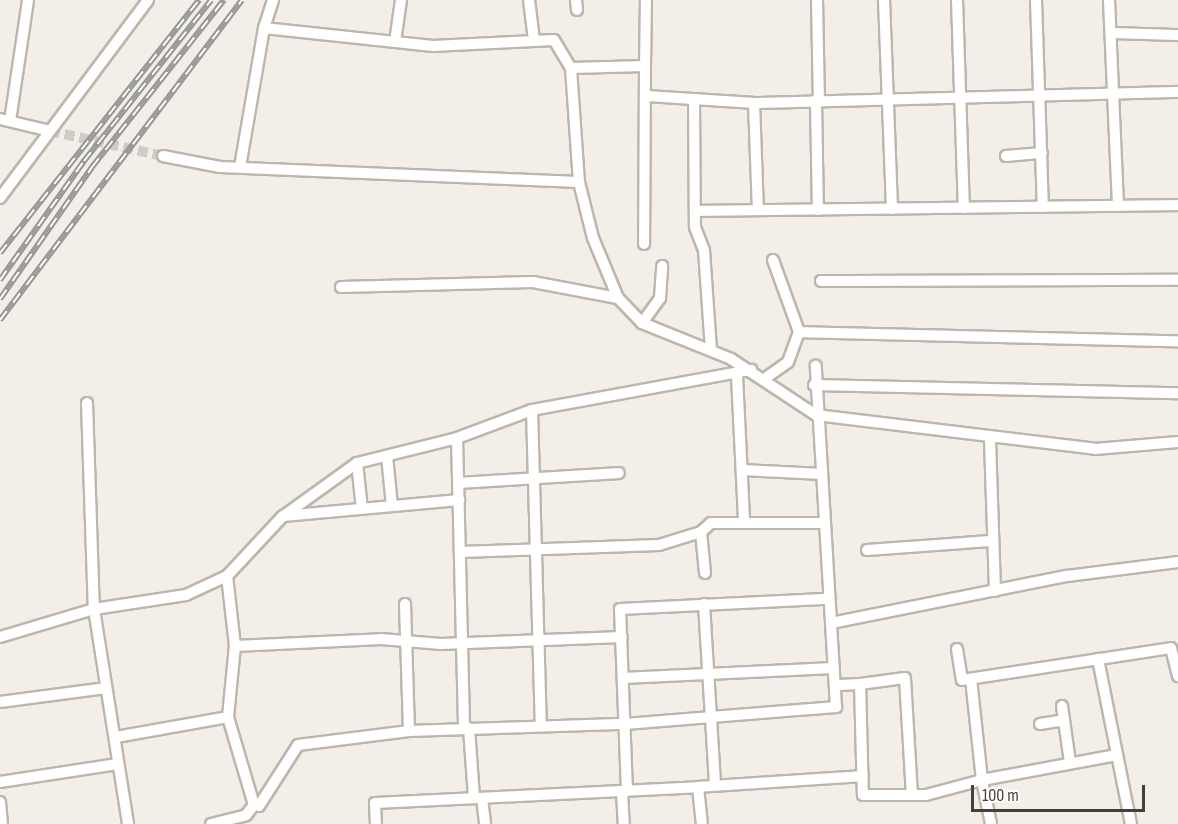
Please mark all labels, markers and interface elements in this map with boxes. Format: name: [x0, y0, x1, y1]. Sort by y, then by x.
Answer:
scale bar: [974, 773, 1148, 811]
text: 100 m: [982, 785, 1019, 806]

